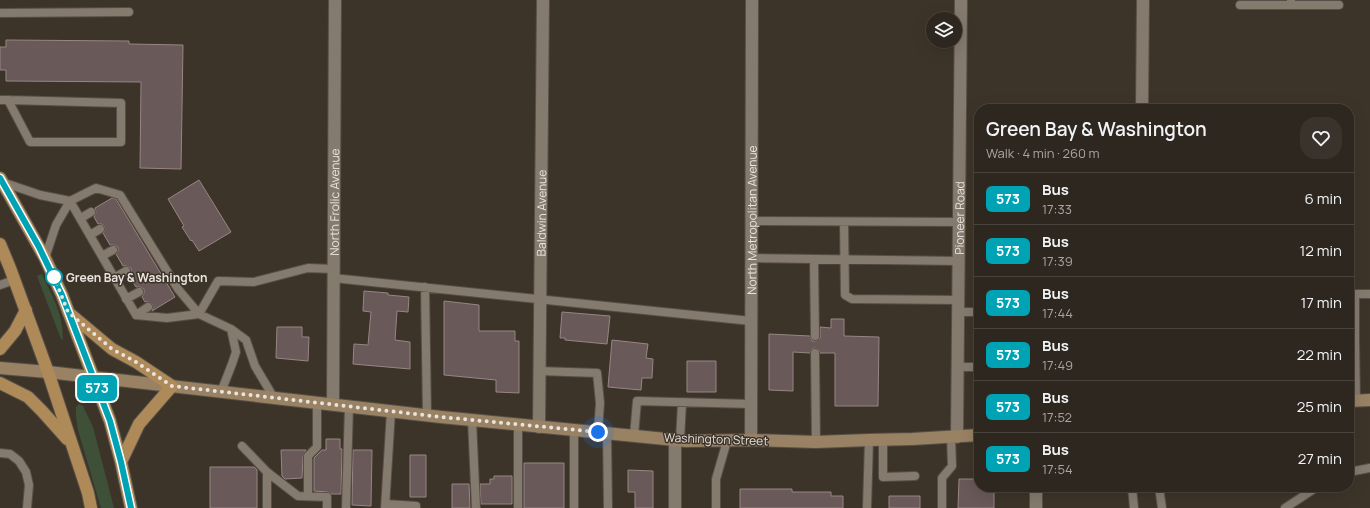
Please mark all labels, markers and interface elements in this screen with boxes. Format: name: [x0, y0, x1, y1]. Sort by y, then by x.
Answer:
map controls: [926, 12, 962, 48]
button: layers: [926, 12, 962, 48]
text: Green Bay & Washington: [986, 116, 1207, 142]
button: heart: [1300, 117, 1342, 159]
text: Walk · 4 min · 260 m: [986, 144, 1100, 162]
street label: North Metropolitan Avenue: [743, 145, 760, 295]
street label: North Frolic Avenue: [325, 148, 343, 256]
street label: Baldwin Avenue: [532, 170, 550, 256]
text: Bus: [1042, 179, 1069, 200]
street label: Pioneer Road: [950, 181, 968, 255]
text: 6 min: [1305, 188, 1342, 209]
text: 573: [996, 189, 1020, 208]
text: 17:33: [1042, 200, 1072, 218]
text: Bus: [1042, 231, 1069, 252]
text: 12 min: [1299, 240, 1342, 261]
text: 573: [996, 241, 1020, 260]
text: 17:39: [1042, 252, 1073, 270]
marker: Green Bay & Washington: [45, 268, 63, 286]
place label: Green Bay & Washington: [66, 269, 207, 286]
text: Bus: [1042, 283, 1069, 304]
text: 17 min: [1300, 292, 1342, 313]
text: 573: [996, 293, 1020, 312]
text: 17:44: [1042, 304, 1073, 322]
text: Bus: [1042, 335, 1069, 356]
text: 22 min: [1297, 344, 1342, 365]
text: 573: [996, 345, 1020, 364]
text: 17:49: [1042, 356, 1073, 374]
line badge: 573: [74, 375, 120, 401]
text: 573: [85, 378, 109, 397]
text: Bus: [1042, 387, 1069, 408]
text: 25 min: [1297, 396, 1342, 417]
text: 573: [996, 397, 1020, 416]
text: 17:52: [1042, 408, 1072, 426]
your location: [588, 422, 608, 442]
street label: Washington Street: [664, 429, 769, 449]
text: Bus: [1042, 439, 1069, 460]
text: 27 min: [1298, 448, 1342, 469]
text: 573: [996, 449, 1020, 468]
text: 17:54: [1042, 460, 1073, 478]

